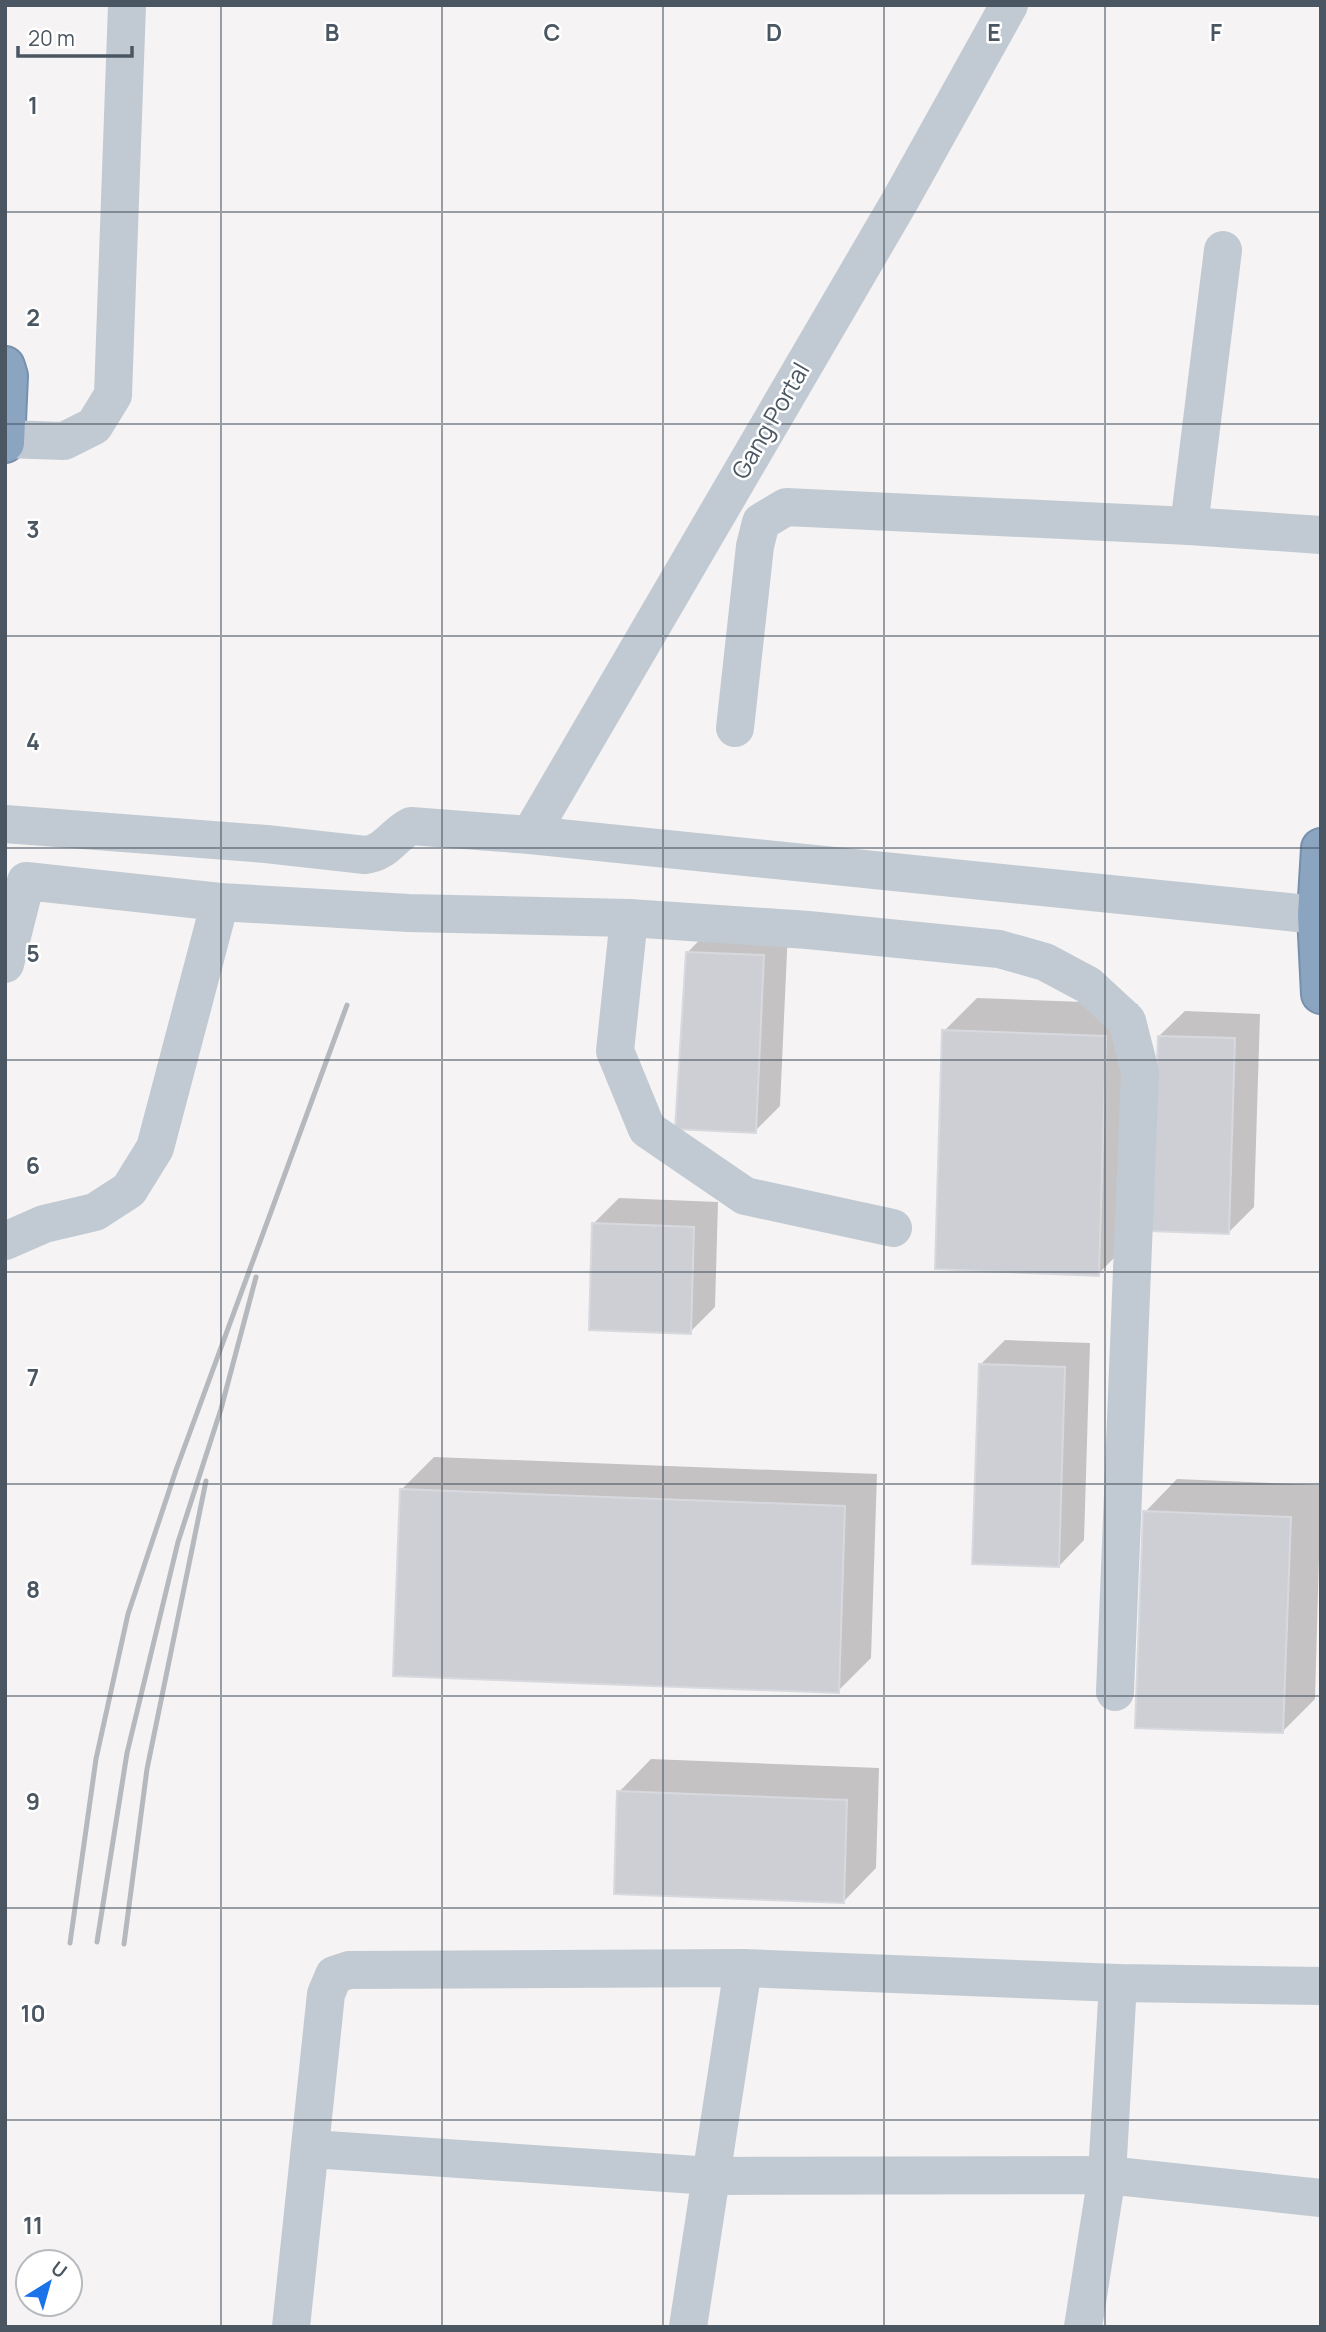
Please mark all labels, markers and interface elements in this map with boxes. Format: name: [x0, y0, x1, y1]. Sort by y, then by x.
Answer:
scale bar: [18, 14, 131, 58]
text: B: [325, 16, 339, 48]
text: C: [544, 16, 561, 48]
text: D: [766, 16, 782, 48]
text: E: [987, 16, 1001, 48]
text: F: [1210, 16, 1222, 48]
text: 20 m: [28, 24, 75, 52]
text: 1: [28, 89, 38, 121]
text: 2: [26, 301, 40, 333]
street label: Gang Portal: [723, 356, 816, 485]
text: 3: [26, 513, 40, 545]
text: 4: [26, 725, 40, 757]
text: 5: [26, 937, 40, 969]
text: 6: [26, 1149, 40, 1181]
text: 7: [27, 1361, 39, 1393]
text: 8: [26, 1573, 40, 1605]
text: 9: [26, 1785, 40, 1817]
text: 10: [20, 1997, 46, 2029]
text: 11: [23, 2209, 43, 2241]
north arrow: [14, 2248, 84, 2318]
text: U: [46, 2255, 73, 2284]

